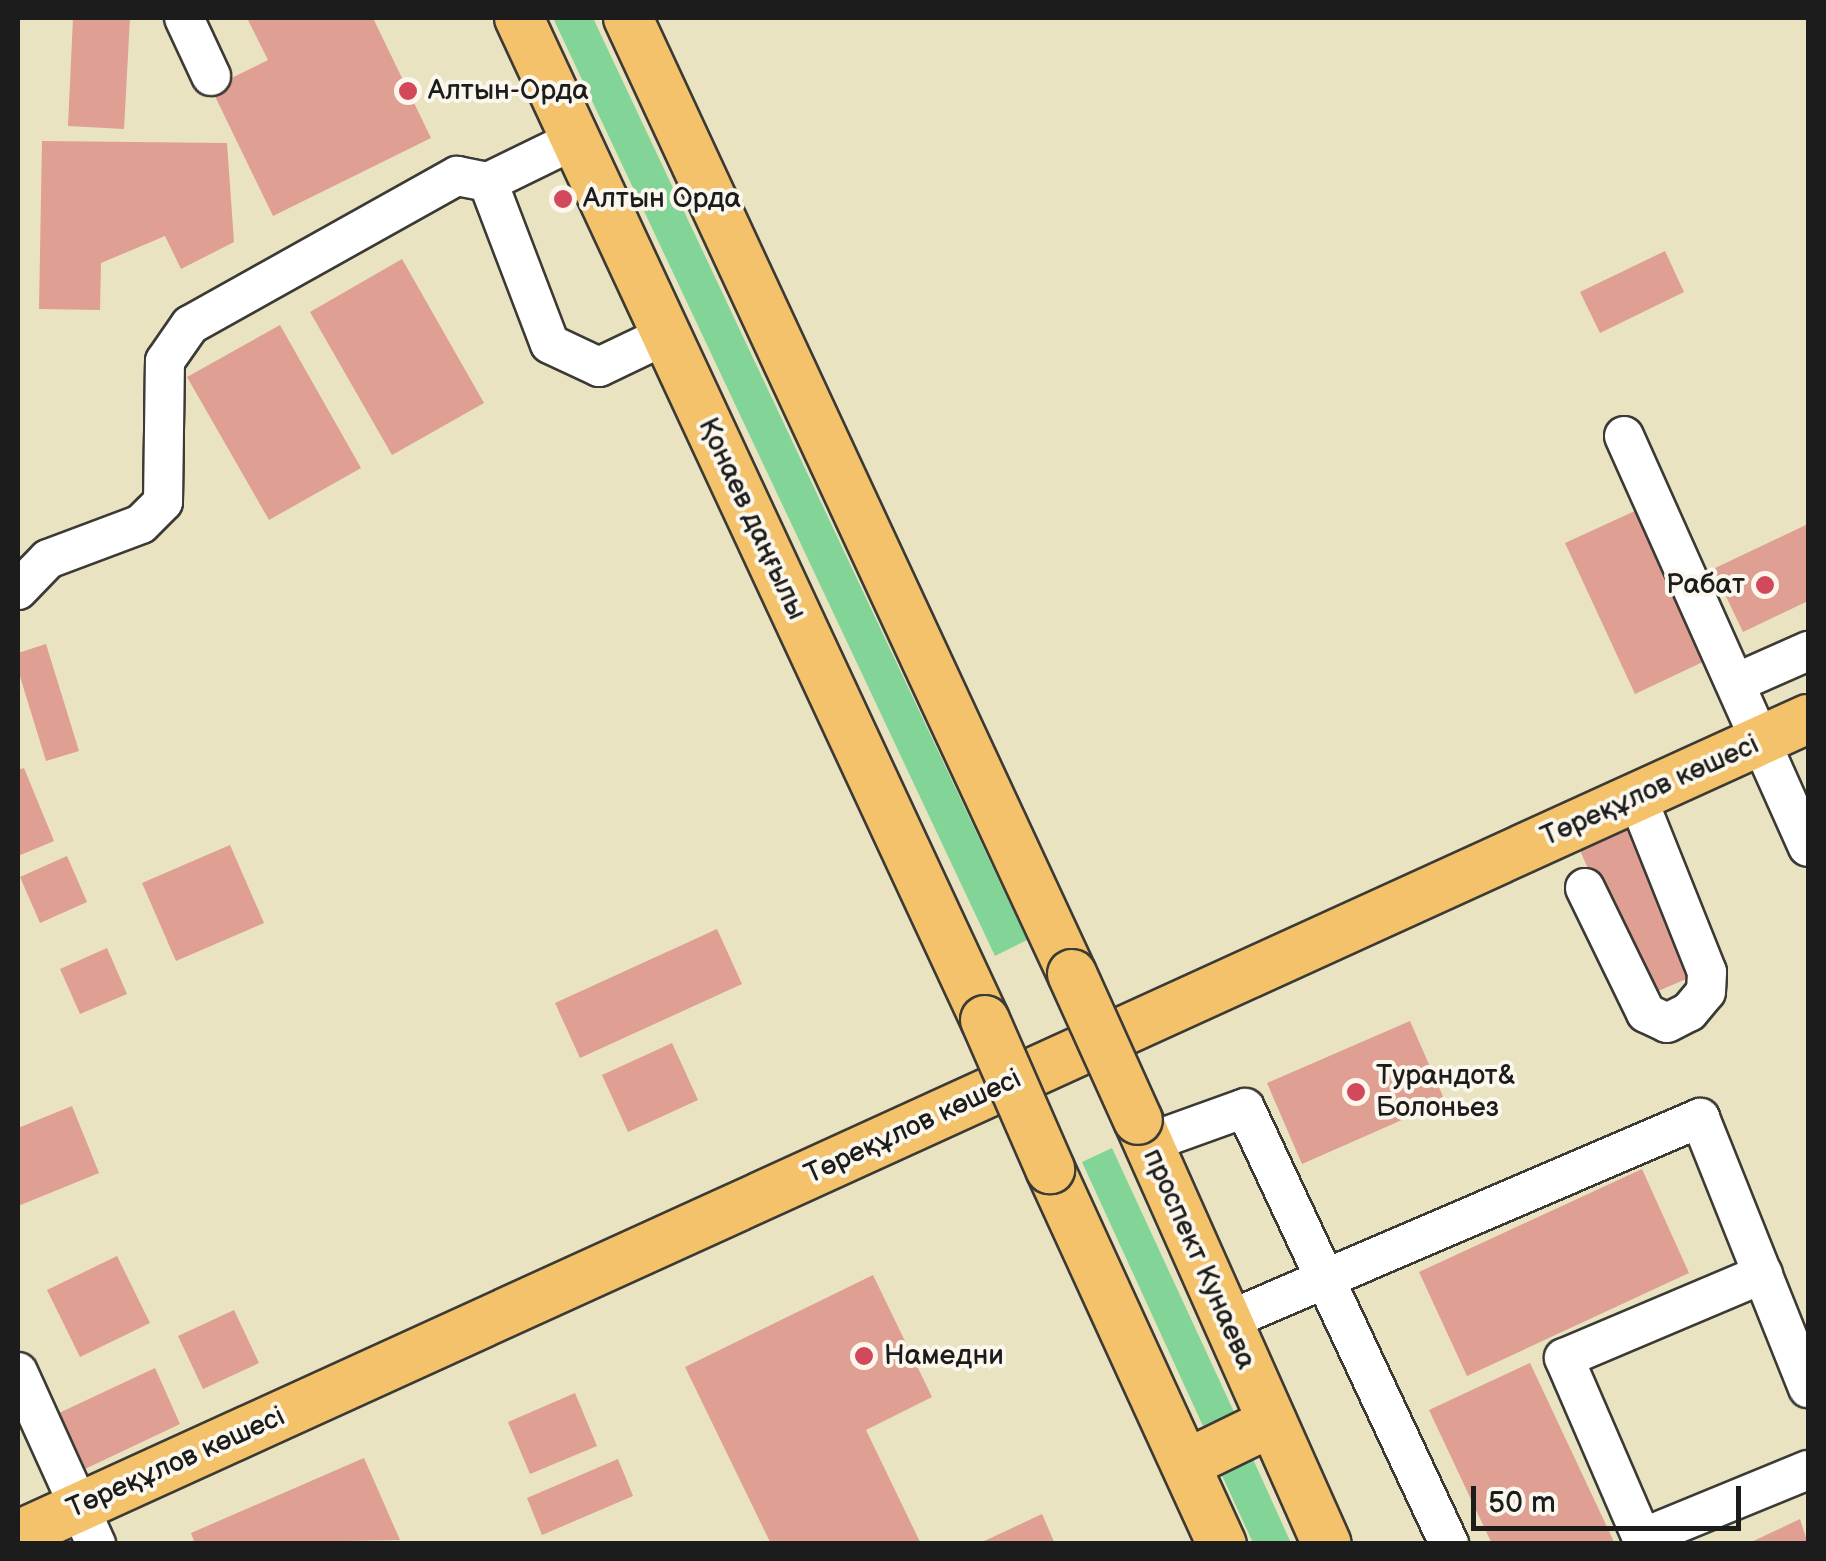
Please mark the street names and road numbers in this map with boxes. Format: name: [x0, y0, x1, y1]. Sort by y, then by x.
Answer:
street label: Қонаев даңғылы: [691, 413, 813, 625]
street label: Төреқұлов көшесі: [1536, 728, 1764, 854]
street label: Төреқұлов көшесі: [800, 1062, 1026, 1192]
street label: проспект Кунаева: [1135, 1144, 1263, 1374]
street label: Төреқұлов көшесі: [62, 1400, 290, 1526]

